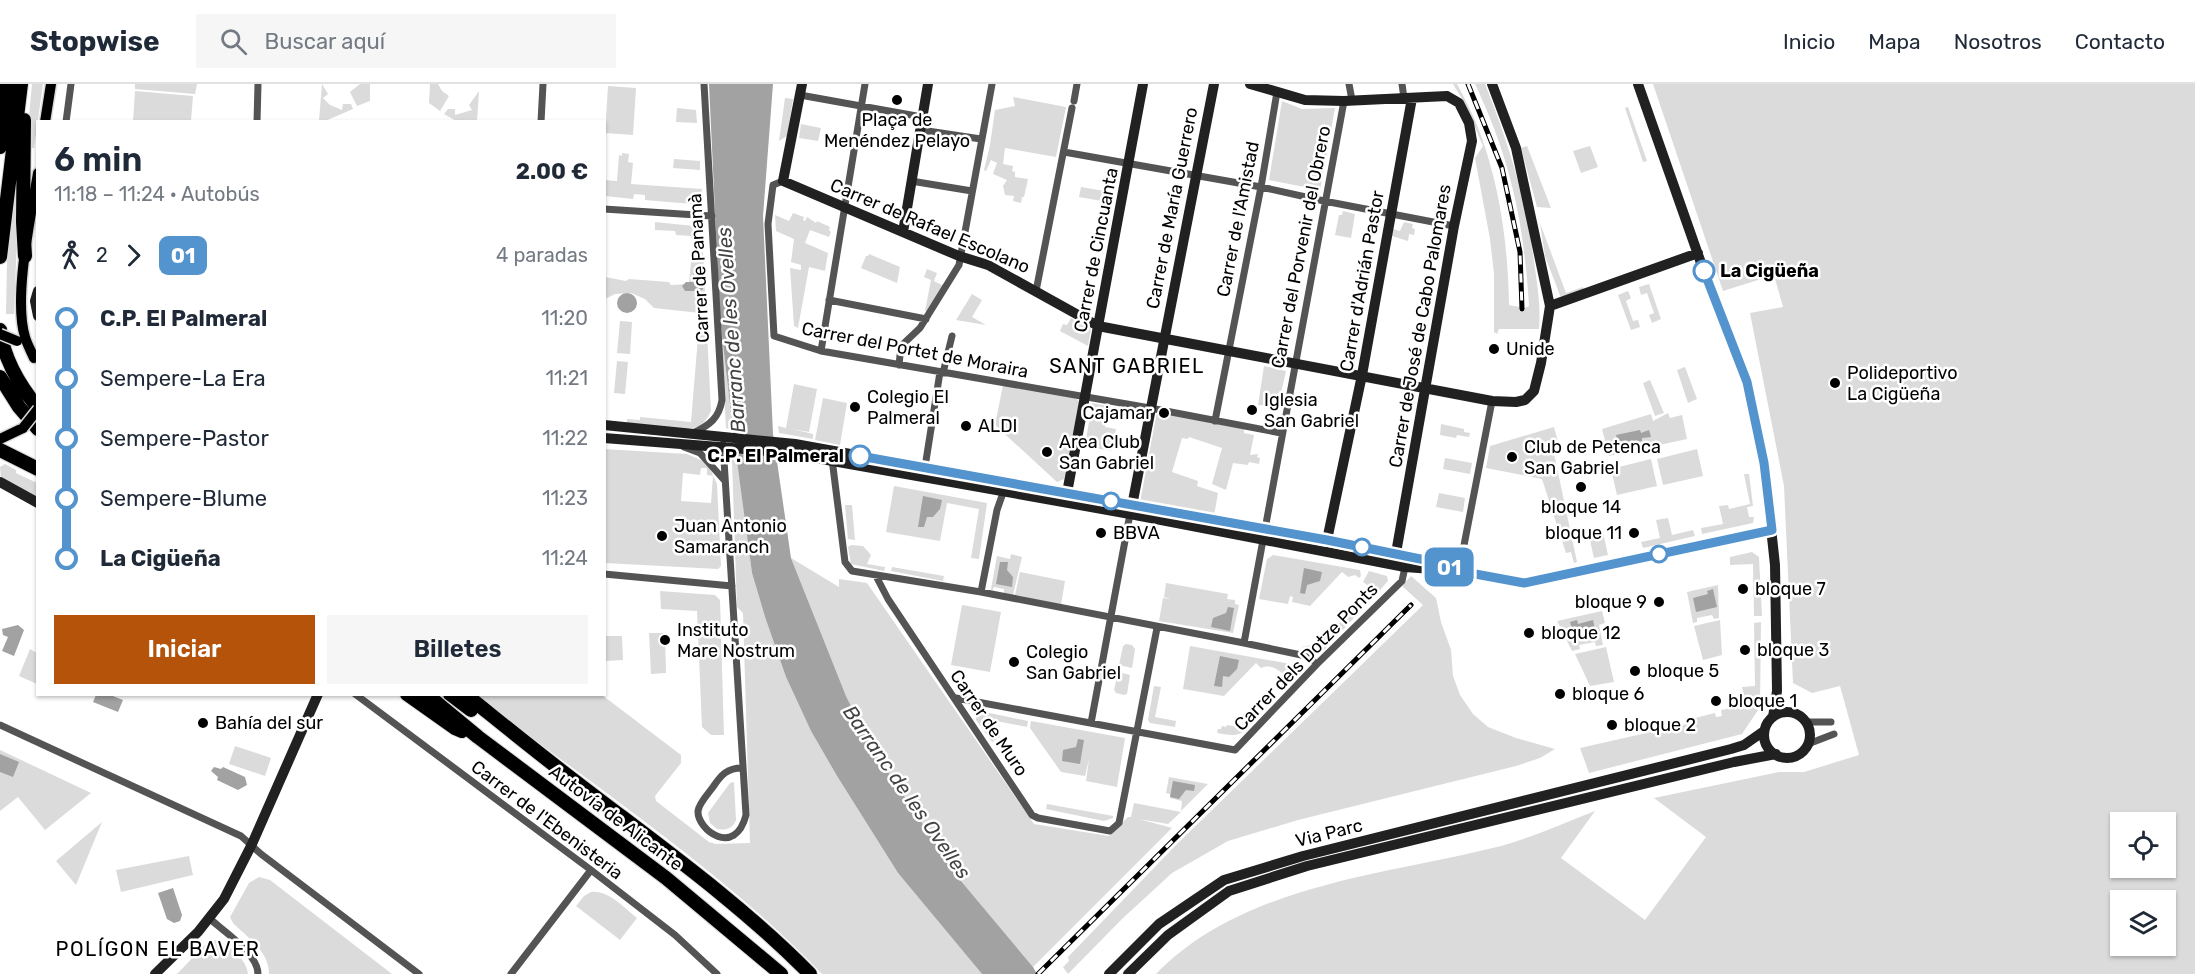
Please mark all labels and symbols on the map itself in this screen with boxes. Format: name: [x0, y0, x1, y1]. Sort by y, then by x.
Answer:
marker: Plaça de Menéndez Pelayo: [890, 93, 904, 107]
street label: Carrer de María Guerrero: [1142, 105, 1202, 311]
place label: Plaça de Menéndez Pelayo: [824, 109, 970, 152]
street label: Carrer del Porvenir del Obrero: [1267, 124, 1335, 370]
street label: Carrer de l'Amistad: [1212, 139, 1264, 299]
street label: Carrer de Cincuanta: [1069, 166, 1123, 334]
street label: Carrer de Rafael Escolano: [827, 174, 1033, 278]
street label: Carrer de José de Cabo Palomares: [1384, 183, 1456, 469]
street label: Carrer d'Adrián Pastor: [1335, 189, 1389, 373]
street label: Carrer de Panamà: [684, 193, 714, 343]
water label: Barranc de les Ovelles: [712, 226, 750, 434]
marker: La Cigüeña: [1693, 260, 1715, 282]
place label: La Cigüeña: [1720, 260, 1819, 282]
street label: Carrer del Portet de Moraira: [800, 317, 1030, 383]
place label: Unide: [1506, 338, 1555, 360]
marker: Unide: [1487, 342, 1501, 356]
district label: SANT GABRIEL: [1049, 354, 1205, 378]
place label: Polideportivo La Cigüeña: [1847, 362, 1958, 405]
marker: Polideportivo La Cigüeña: [1828, 376, 1842, 390]
place label: Colegio El Palmeral: [867, 386, 949, 429]
place label: Iglesia San Gabriel: [1264, 389, 1359, 432]
marker: Colegio El Palmeral: [848, 400, 862, 414]
place label: Cajamar: [1083, 402, 1152, 424]
marker: Iglesia San Gabriel: [1245, 403, 1259, 417]
marker: Cajamar: [1157, 406, 1171, 420]
place label: ALDI: [978, 415, 1018, 437]
marker: ALDI: [959, 419, 973, 433]
place label: Area Club San Gabriel: [1059, 431, 1154, 474]
place label: Club de Petenca San Gabriel: [1524, 436, 1661, 479]
place label: C.P. El Palmeral: [707, 445, 844, 467]
marker: C.P. El Palmeral: [849, 445, 871, 467]
marker: Area Club San Gabriel: [1040, 445, 1054, 459]
marker: Club de Petenca San Gabriel: [1505, 450, 1519, 464]
marker: bloque 14: [1574, 480, 1588, 494]
unlabelled marker: [1102, 492, 1120, 510]
place label: bloque 14: [1541, 496, 1621, 518]
place label: Juan Antonio Samaranch: [674, 515, 787, 558]
place label: BBVA: [1113, 522, 1160, 544]
place label: bloque 11: [1545, 522, 1622, 544]
marker: BBVA: [1094, 526, 1108, 540]
marker: bloque 11: [1627, 526, 1641, 540]
marker: Juan Antonio Samaranch: [655, 529, 669, 543]
unlabelled marker: [1353, 538, 1371, 556]
unlabelled marker: [1650, 545, 1668, 563]
line badge: 01: [1422, 548, 1476, 586]
street label: Carrer dels Dotze Ponts: [1230, 578, 1382, 736]
place label: bloque 7: [1755, 578, 1826, 600]
marker: bloque 7: [1736, 582, 1750, 596]
place label: bloque 9: [1575, 591, 1647, 613]
marker: bloque 9: [1652, 595, 1666, 609]
place label: Instituto Mare Nostrum: [677, 619, 795, 662]
place label: bloque 12: [1541, 622, 1621, 644]
marker: bloque 12: [1522, 626, 1536, 640]
marker: Instituto Mare Nostrum: [658, 633, 672, 647]
place label: bloque 3: [1757, 639, 1829, 661]
place label: Colegio San Gabriel: [1026, 641, 1121, 684]
marker: bloque 3: [1738, 643, 1752, 657]
marker: Colegio San Gabriel: [1007, 655, 1021, 669]
place label: bloque 5: [1647, 660, 1719, 682]
marker: bloque 5: [1628, 664, 1642, 678]
street label: Carrer de Muro: [945, 666, 1033, 780]
place label: bloque 6: [1572, 683, 1644, 705]
marker: bloque 6: [1553, 687, 1567, 701]
place label: bloque 1: [1728, 690, 1797, 712]
marker: bloque 1: [1709, 694, 1723, 708]
water label: Barranc de les Ovelles: [838, 701, 976, 883]
place label: Bahía del sur: [215, 712, 323, 734]
place label: bloque 2: [1624, 714, 1696, 736]
marker: Bahía del sur: [196, 716, 210, 730]
marker: bloque 2: [1605, 718, 1619, 732]
street label: Carrer de l'Ebenisteria: [467, 756, 627, 884]
street label: Autovía de Alicante: [545, 761, 687, 875]
street label: Via Parc: [1293, 814, 1365, 852]
district label: POLÍGON EL BAVER: [56, 937, 260, 961]

